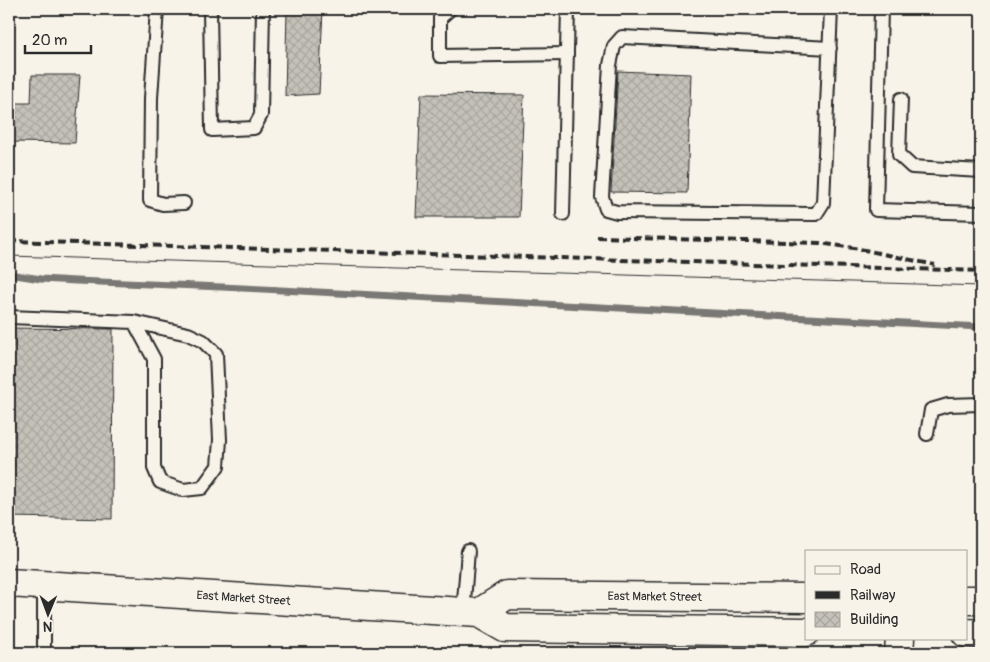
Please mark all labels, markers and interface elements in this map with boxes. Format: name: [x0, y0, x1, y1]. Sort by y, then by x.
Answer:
scale bar: [25, 22, 91, 54]
text: 20 m: [32, 31, 67, 50]
legend: [805, 550, 968, 640]
text: Road: [850, 560, 881, 579]
text: Railway: [850, 586, 896, 605]
street label: East Market Street: [196, 588, 291, 609]
street label: East Market Street: [608, 589, 702, 605]
north arrow: [22, 590, 72, 640]
text: Building: [850, 610, 898, 629]
text: N: [43, 618, 53, 635]

